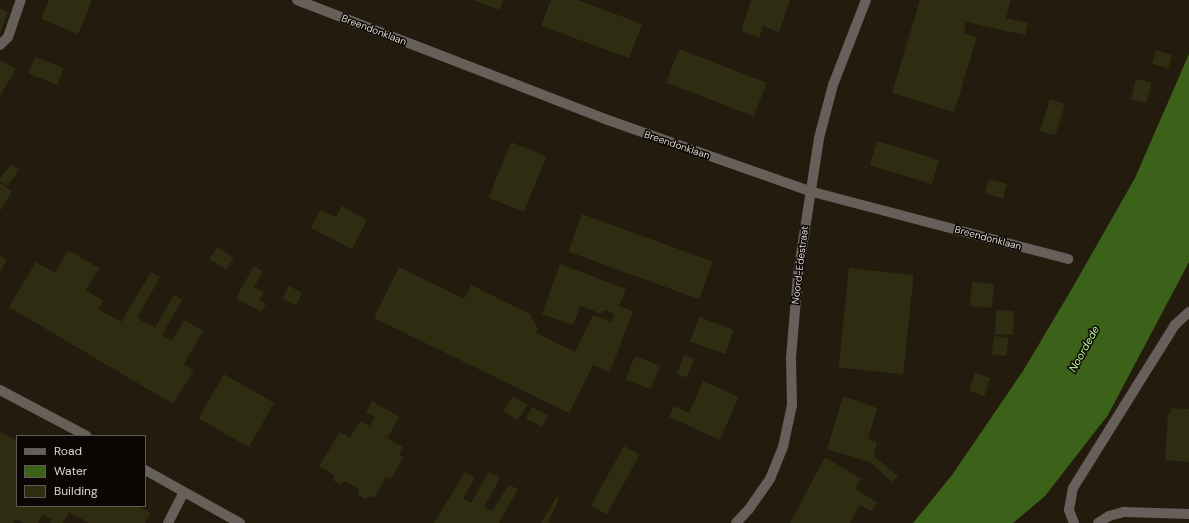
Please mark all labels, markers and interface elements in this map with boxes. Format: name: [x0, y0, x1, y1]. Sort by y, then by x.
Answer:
street label: Breendonklaan: [340, 12, 408, 48]
street label: Breendonklaan: [643, 128, 711, 162]
street label: Breendonklaan: [953, 223, 1023, 253]
street label: Noord-Edestraat: [789, 225, 811, 305]
water label: Noordede: [1066, 324, 1102, 374]
legend: [16, 435, 146, 507]
text: Road: [54, 443, 82, 459]
text: Water: [54, 463, 87, 479]
text: Building: [54, 483, 98, 499]

